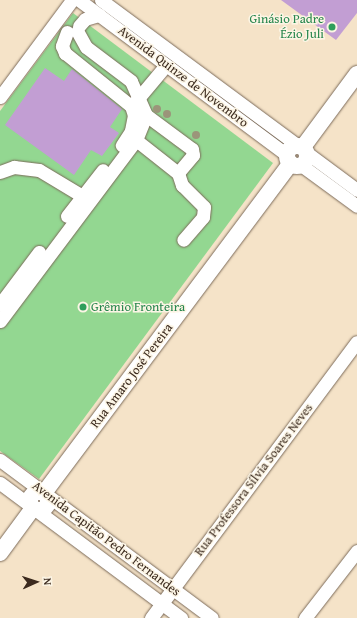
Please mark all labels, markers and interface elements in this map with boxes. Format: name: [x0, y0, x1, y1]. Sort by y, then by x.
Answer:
place label: Ginásio Padre Ézio Juli: [250, 12, 324, 43]
marker: Ginásio Padre Ézio Juli: [327, 22, 337, 32]
street label: Avenida Quinze de Novembro: [115, 23, 251, 131]
place label: Grêmio Fronteira: [91, 299, 185, 315]
marker: Grêmio Fronteira: [78, 302, 88, 312]
street label: Rua Amaro José Pereira: [88, 321, 176, 431]
street label: Rua Professora Sílvia Soares Neves: [192, 401, 316, 559]
street label: Avenida Capitão Pedro Fernandes: [29, 478, 183, 600]
north arrow: [16, 562, 56, 602]
text: N: [40, 577, 56, 585]

